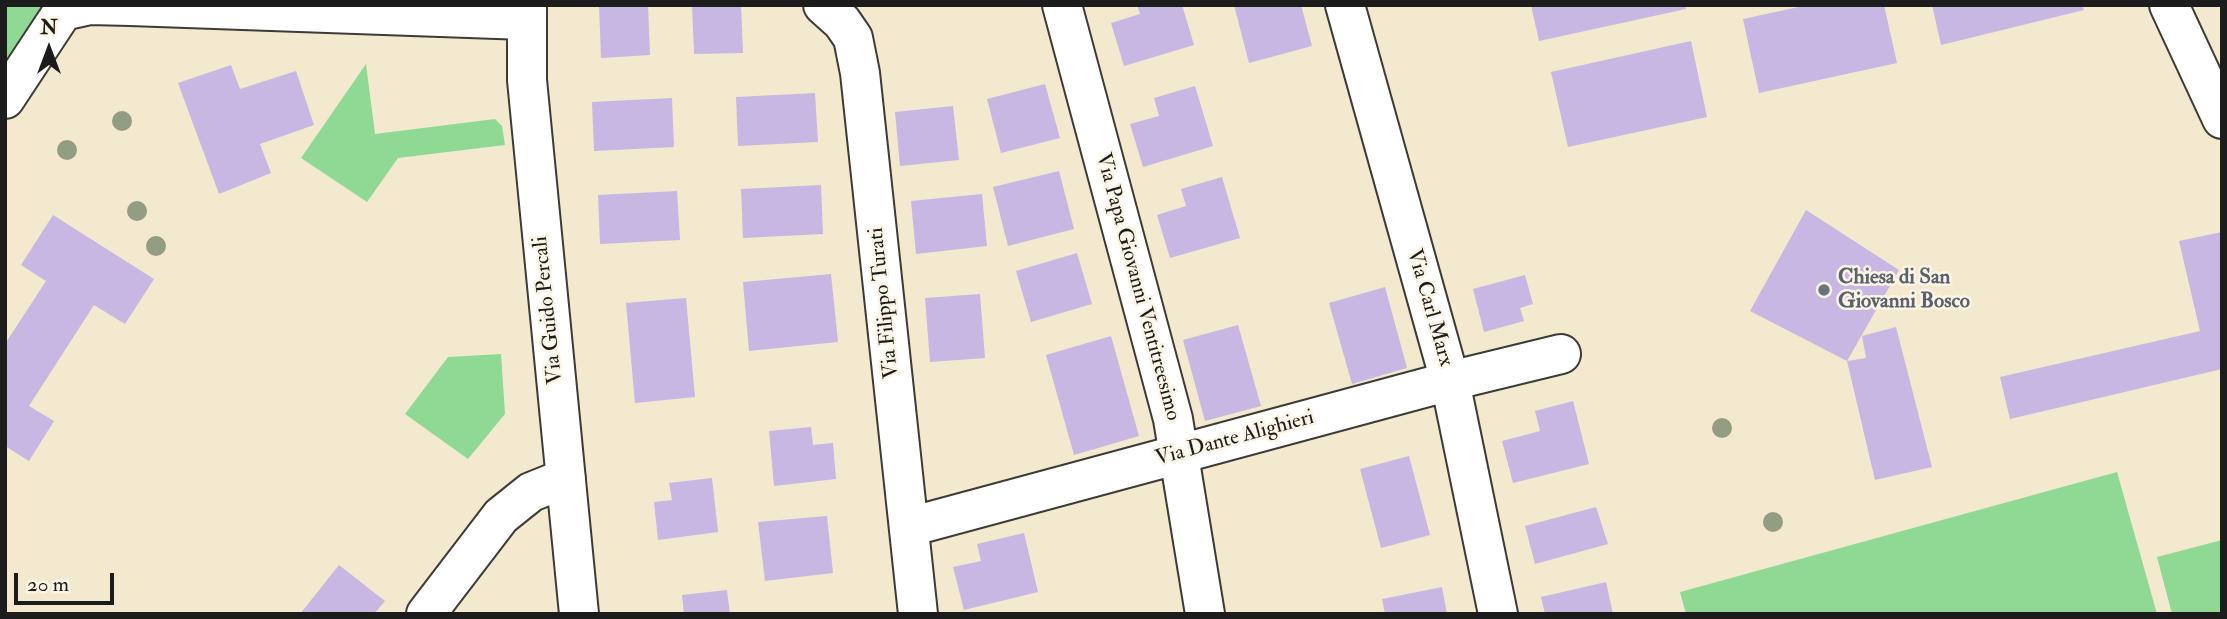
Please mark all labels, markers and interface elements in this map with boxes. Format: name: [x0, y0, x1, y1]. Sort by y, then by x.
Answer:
north arrow: [14, 14, 84, 84]
text: N: [40, 16, 58, 40]
street label: Via Papa Giovanni Ventitreesimo: [1089, 150, 1185, 424]
street label: Via Filippo Turati: [865, 226, 905, 380]
street label: Via Guido Percali: [529, 235, 569, 385]
street label: Via Carl Marx: [1400, 246, 1458, 370]
place label: Chiesa di San Giovanni Bosco: [1838, 265, 1970, 315]
marker: Chiesa di San Giovanni Bosco: [1816, 282, 1832, 298]
street label: Via Dante Alighieri: [1153, 406, 1317, 472]
scale bar: [18, 560, 117, 604]
text: 20 m: [27, 571, 69, 598]

